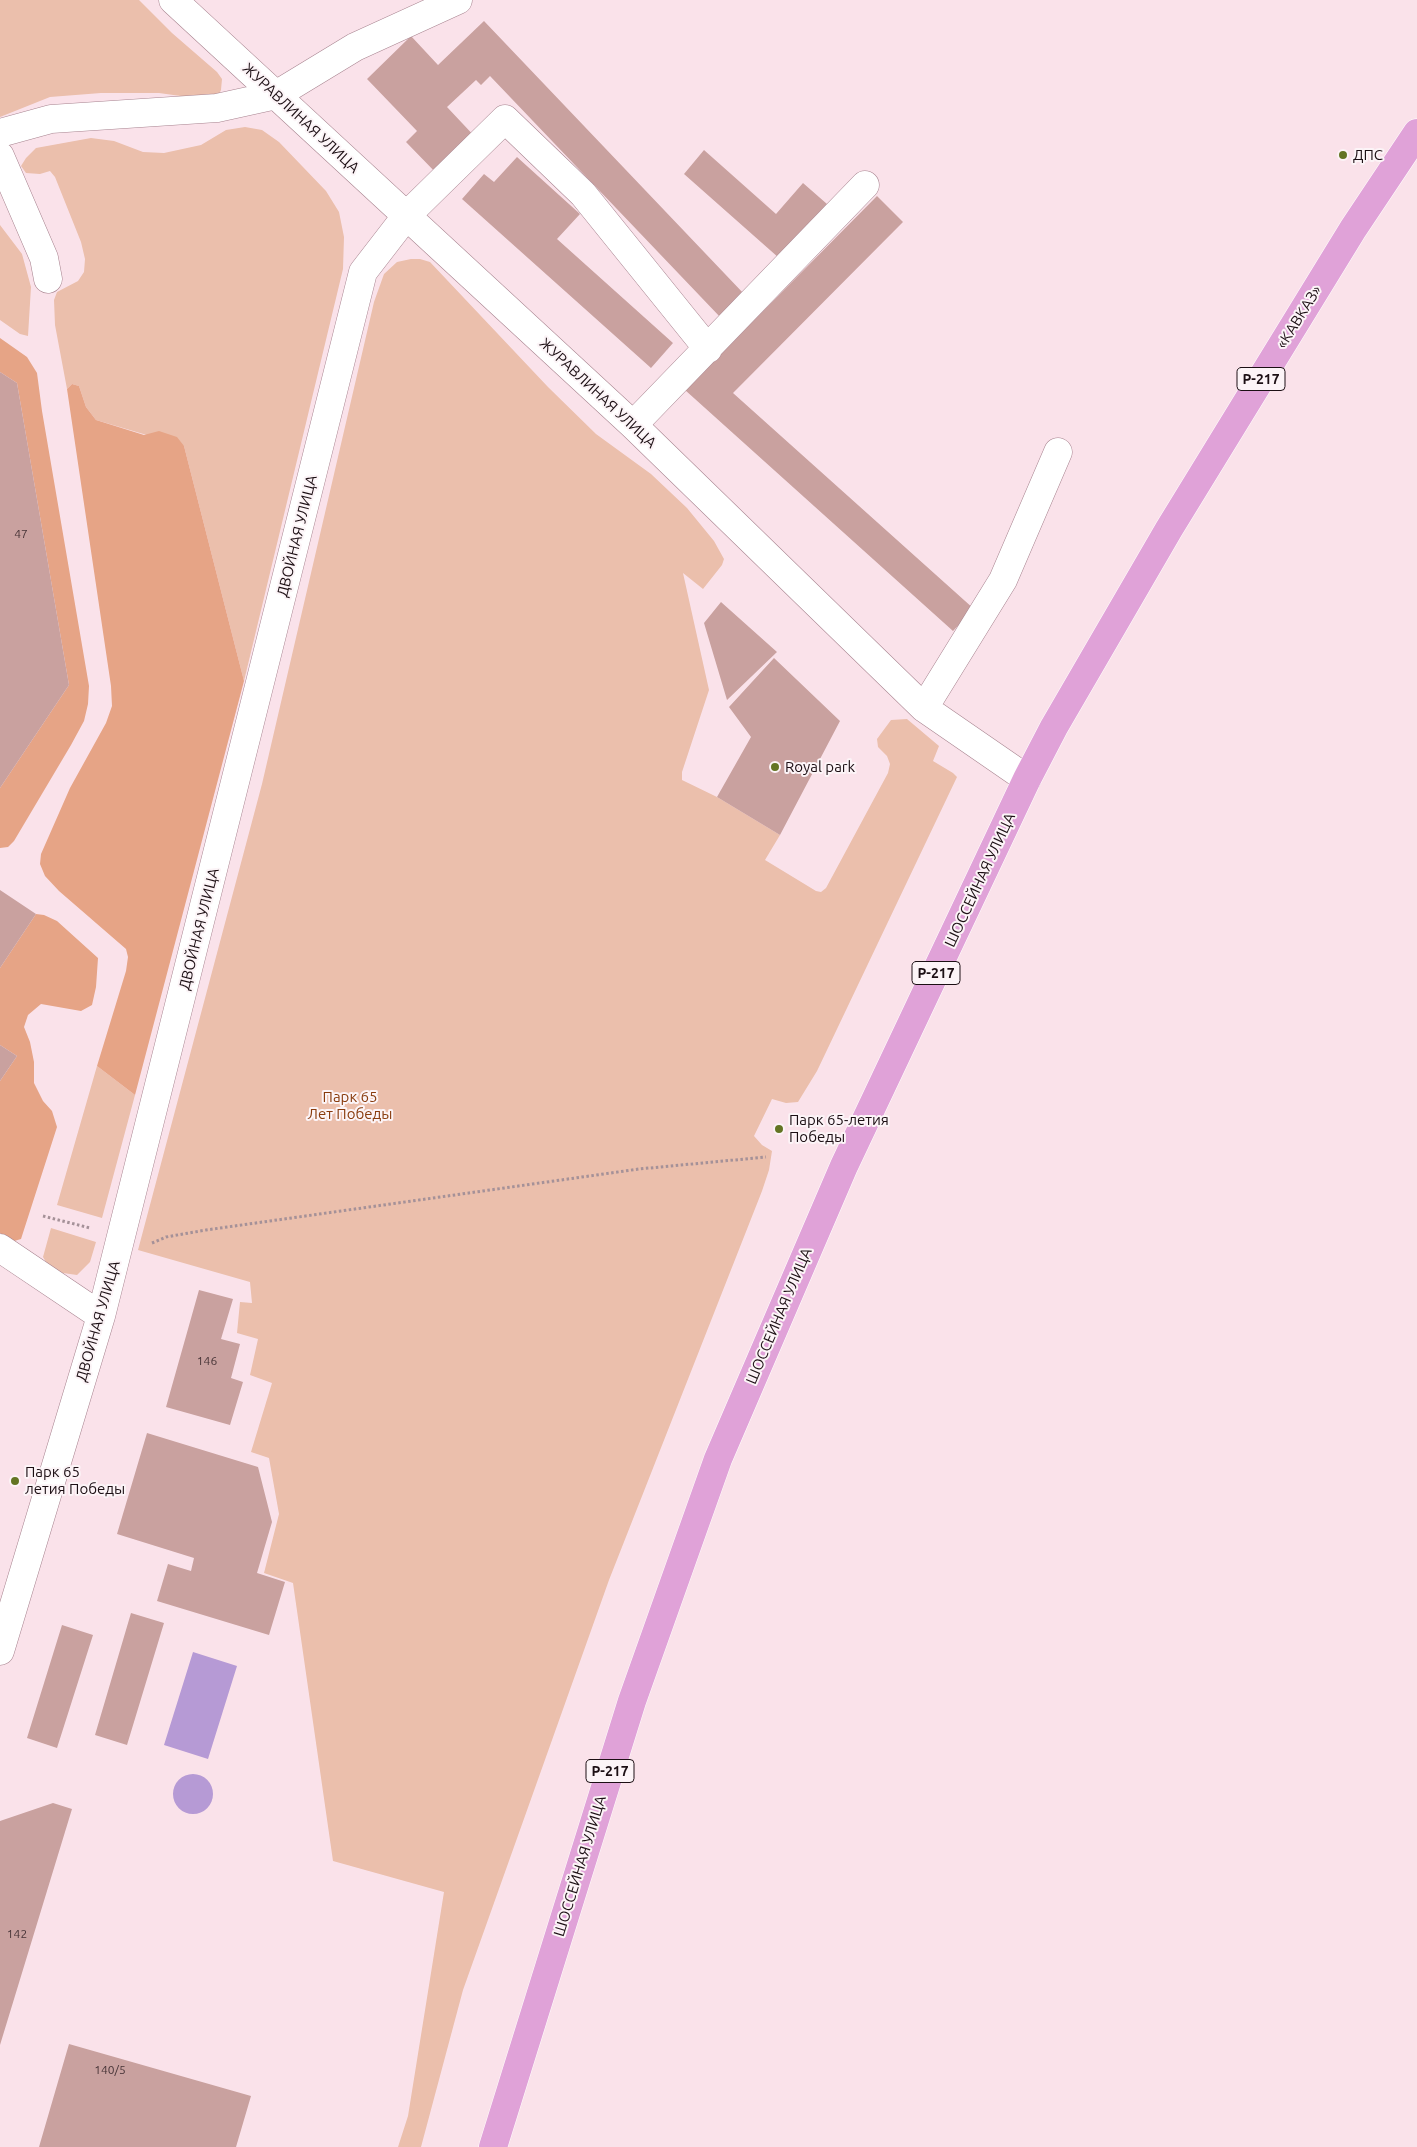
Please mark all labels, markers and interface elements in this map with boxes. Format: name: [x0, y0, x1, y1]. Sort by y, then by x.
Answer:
street label: ЖУРАВЛИНАЯ УЛИЦА: [239, 59, 363, 177]
place label: ДПС: [1353, 146, 1383, 164]
marker: ДПС: [1337, 149, 1349, 161]
street label: «КАВКАЗ»: [1273, 282, 1325, 352]
street label: ЖУРАВЛИНАЯ УЛИЦА: [536, 334, 660, 452]
road number: Р-217: [1237, 368, 1285, 390]
street label: ДВОЙНАЯ УЛИЦА: [273, 473, 321, 599]
house number: 47: [14, 527, 28, 541]
place label: Royal park: [785, 758, 855, 776]
marker: Royal park: [769, 761, 781, 773]
street label: ШОССЕЙНАЯ УЛИЦА: [941, 810, 1019, 950]
street label: ДВОЙНАЯ УЛИЦА: [175, 866, 223, 992]
road number: Р-217: [912, 961, 960, 984]
park label: Парк 65 Лет Победы: [308, 1088, 392, 1123]
place label: Парк 65-летия Победы: [789, 1111, 889, 1146]
marker: Парк 65-летия Победы: [773, 1123, 785, 1135]
street label: ШОССЕЙНАЯ УЛИЦА: [742, 1245, 816, 1387]
street label: ДВОЙНАЯ УЛИЦА: [72, 1258, 124, 1384]
house number: 146: [197, 1354, 217, 1368]
place label: Парк 65 летия Победы: [25, 1463, 125, 1498]
marker: Парк 65 летия Победы: [9, 1475, 21, 1487]
road number: Р-217: [586, 1760, 634, 1782]
street label: ШОССЕЙНАЯ УЛИЦА: [550, 1793, 610, 1939]
house number: 142: [7, 1927, 27, 1941]
house number: 140/5: [94, 2063, 126, 2077]

